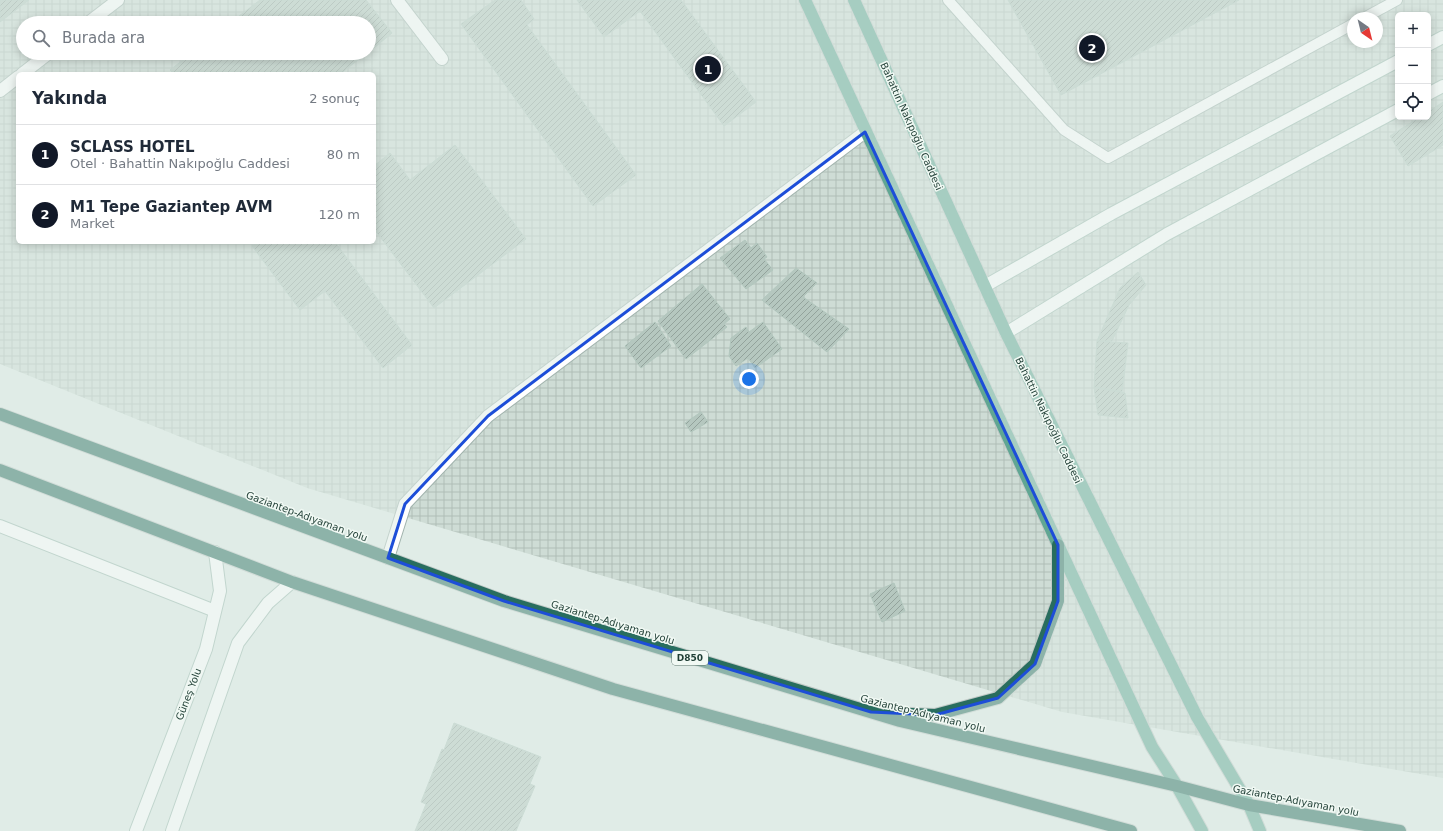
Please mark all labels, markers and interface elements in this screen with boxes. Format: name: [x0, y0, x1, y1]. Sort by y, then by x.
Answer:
north arrow: [1347, 12, 1383, 48]
map controls: [1395, 12, 1431, 120]
button: +: [1395, 12, 1431, 48]
search box: [16, 16, 376, 60]
icon: search: [30, 27, 52, 49]
text: Burada ara: [62, 29, 145, 47]
pin: 2: [1079, 33, 1105, 63]
button: −: [1395, 48, 1431, 84]
pin: 1: [695, 54, 721, 84]
street label: Bahattin Nakıpoğlu Caddesi: [878, 61, 945, 192]
button: locate: [1395, 84, 1431, 120]
text: Yakında: [32, 88, 107, 108]
text: 2 sonuç: [309, 91, 360, 106]
text: SCLASS HOTEL: [70, 138, 194, 156]
text: 1: [40, 147, 50, 162]
text: 80 m: [327, 147, 360, 162]
text: Otel · Bahattin Nakıpoğlu Caddesi: [70, 156, 290, 171]
text: M1 Tepe Gaziantep AVM: [70, 198, 273, 216]
text: 2: [40, 207, 50, 222]
text: 120 m: [318, 207, 360, 222]
text: Market: [70, 216, 115, 231]
street label: Bahattin Nakıpoğlu Caddesi: [1013, 355, 1084, 485]
your location: [739, 369, 759, 389]
street label: Gaziantep-Adıyaman yolu: [245, 489, 369, 544]
street label: Gaziantep-Adıyaman yolu: [550, 598, 676, 647]
road number: D850: [672, 651, 708, 665]
street label: Güneş Yolu: [173, 667, 203, 722]
street label: Gaziantep-Adıyaman yolu: [859, 693, 987, 734]
street label: Gaziantep-Adıyaman yolu: [1232, 783, 1360, 818]

